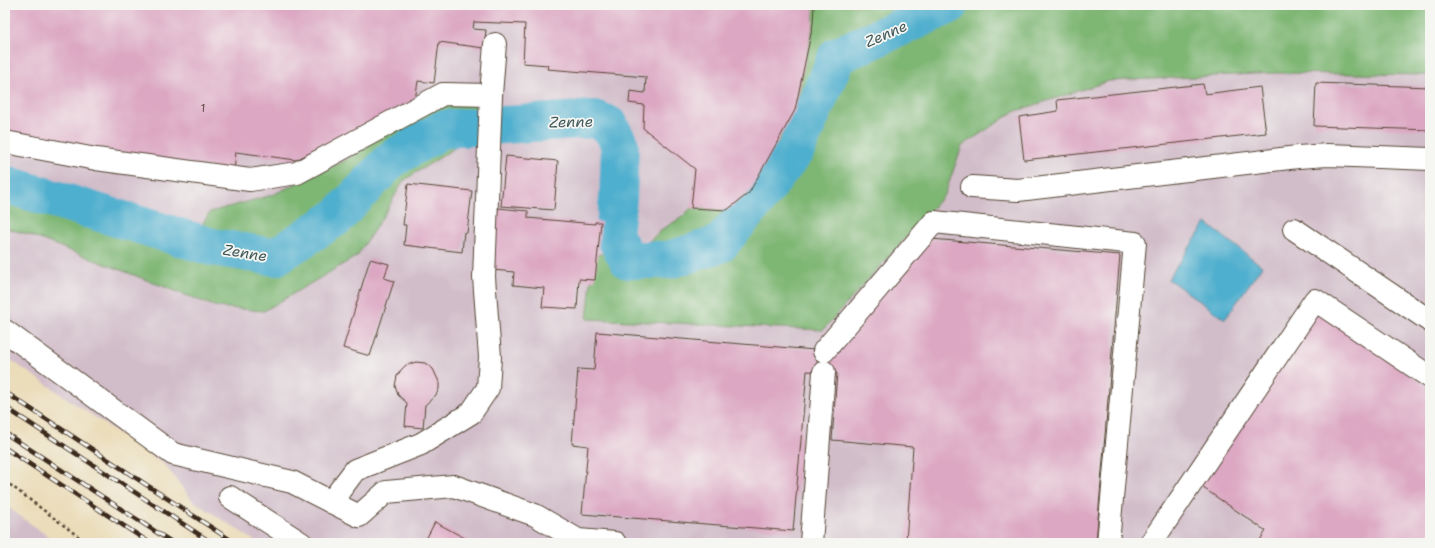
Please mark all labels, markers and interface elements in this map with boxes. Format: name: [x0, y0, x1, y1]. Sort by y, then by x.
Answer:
water label: Zenne: [862, 16, 910, 52]
house number: 1: [200, 100, 206, 116]
water label: Zenne: [549, 112, 593, 132]
water label: Zenne: [222, 240, 268, 266]

